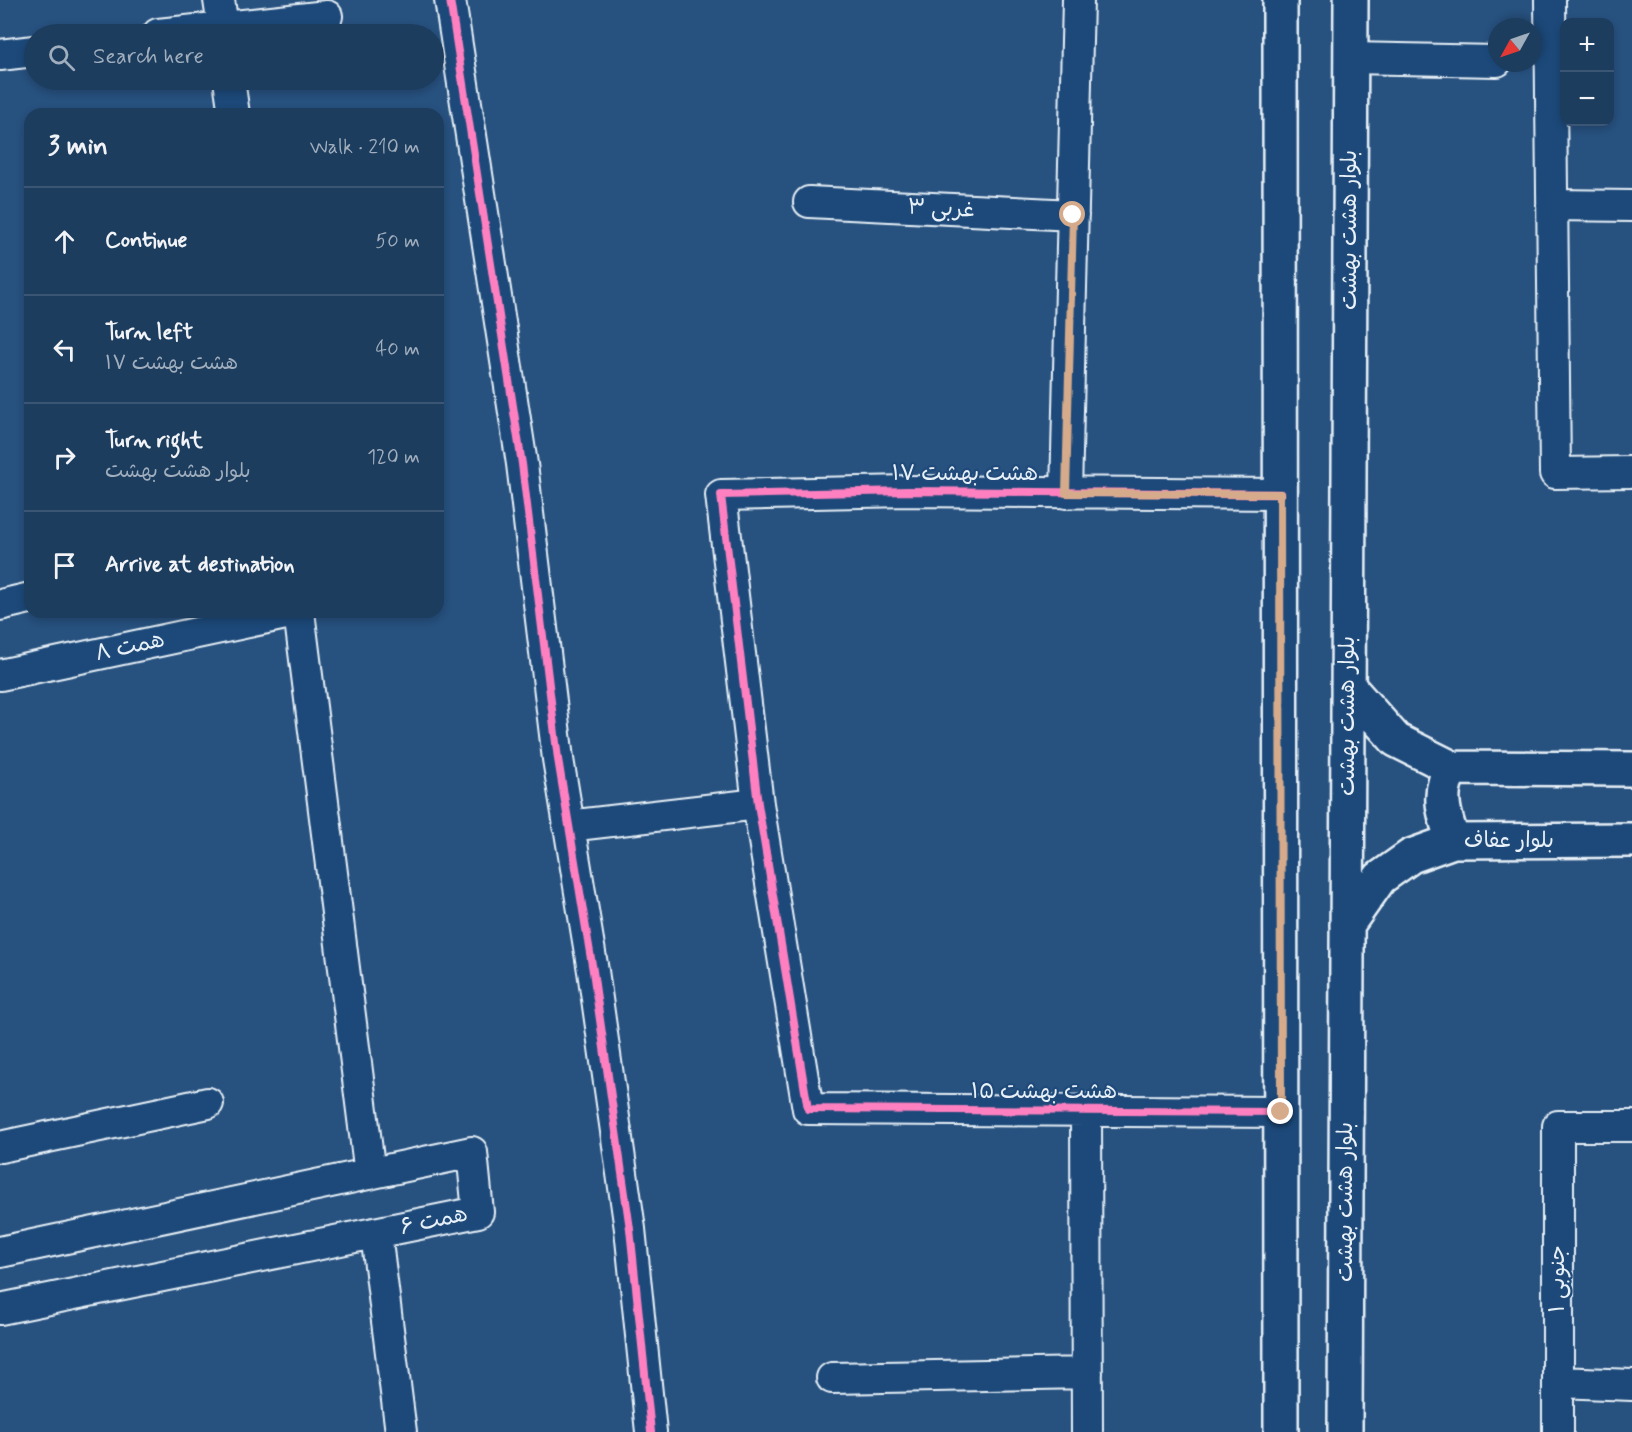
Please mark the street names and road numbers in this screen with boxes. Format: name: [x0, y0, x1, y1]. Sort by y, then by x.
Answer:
street label: بلوار هشت بهشت: [1336, 150, 1364, 310]
street label: غربی ۳: [907, 193, 975, 225]
street label: هشت بهشت ۱۷: [892, 460, 1038, 488]
street label: همت ۸: [93, 626, 167, 668]
street label: بلوار هشت بهشت: [1334, 636, 1362, 796]
street label: بلوار عفاف: [1464, 827, 1554, 855]
street label: هشت بهشت ۱۵: [971, 1078, 1117, 1106]
street label: بلوار هشت بهشت: [1332, 1122, 1360, 1282]
street label: همت ۶: [398, 1200, 470, 1242]
street label: جنوبی ۱: [1544, 1245, 1572, 1313]

